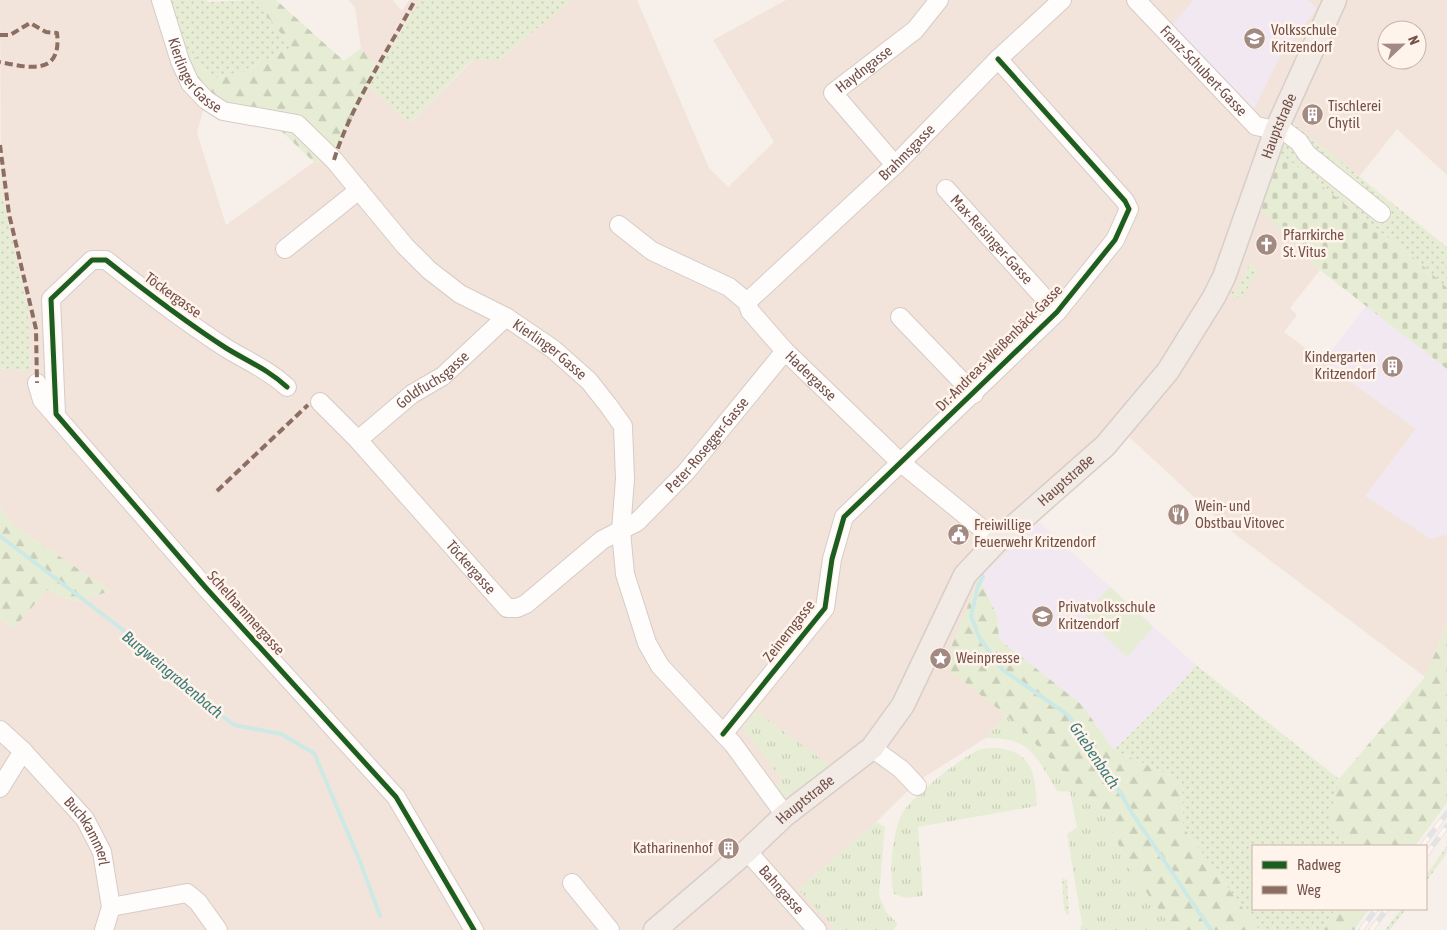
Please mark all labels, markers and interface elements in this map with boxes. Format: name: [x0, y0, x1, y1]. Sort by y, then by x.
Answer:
north arrow: [1377, 20, 1427, 70]
place label: Volksschule Kritzendorf: [1271, 21, 1337, 55]
street label: Franz-Schubert-Gasse: [1157, 22, 1251, 119]
school or university icon: Volksschule Kritzendorf: [1243, 27, 1267, 51]
text: N: [1405, 33, 1423, 47]
street label: Kierlinger Gasse: [165, 35, 225, 116]
street label: Haydngasse: [832, 42, 895, 96]
street label: Hauptstraße: [1258, 90, 1300, 161]
place label: Tischlerei Chytil: [1328, 97, 1381, 131]
building icon: Tischlerei Chytil: [1300, 103, 1324, 127]
street label: Brahmsgasse: [875, 120, 938, 184]
street label: Max-Reisinger-Gasse: [947, 191, 1037, 287]
place label: Pfarrkirche St. Vitus: [1283, 226, 1344, 260]
church icon: Pfarrkirche St. Vitus: [1255, 232, 1279, 256]
street label: Töckergasse: [142, 268, 205, 321]
street label: Dr.-Andreas-Weißenbäck-Gasse: [932, 281, 1066, 414]
street label: Kierlinger Gasse: [510, 315, 590, 383]
street label: Goldfuchsgasse: [392, 347, 472, 412]
street label: Hadergasse: [782, 347, 840, 404]
place label: Kindergarten Kritzendorf: [1304, 348, 1376, 382]
building icon: Kindergarten Kritzendorf: [1380, 354, 1404, 378]
street label: Peter-Rosegger-Gasse: [662, 393, 752, 496]
street label: Hauptstraße: [1034, 451, 1097, 509]
place label: Wein- und Obstbau Vitovec: [1195, 497, 1285, 531]
restaurant icon: Wein- und Obstbau Vitovec: [1167, 503, 1191, 527]
place label: Freiwillige Feuerwehr Kritzendorf: [974, 516, 1096, 550]
public building icon: Freiwillige Feuerwehr Kritzendorf: [946, 522, 970, 546]
street label: Töckergasse: [443, 537, 500, 598]
street label: Schelhammergasse: [204, 567, 289, 658]
street label: Zeinerngasse: [759, 596, 818, 665]
place label: Privatvolksschule Kritzendorf: [1058, 598, 1156, 632]
school or university icon: Privatvolksschule Kritzendorf: [1030, 604, 1054, 628]
water label: Burgweingrabenbach: [118, 627, 227, 722]
place icon: Weinpresse: [928, 646, 952, 670]
place label: Weinpresse: [956, 649, 1020, 666]
water label: Griebenbach: [1066, 719, 1124, 792]
street label: Hauptstraße: [772, 771, 837, 827]
street label: Buchkammerl: [61, 793, 113, 867]
building icon: Katharinenhof: [717, 836, 741, 860]
place label: Katharinenhof: [633, 839, 713, 856]
legend: [1252, 845, 1427, 910]
text: Radweg: [1297, 856, 1341, 873]
street label: Bahngasse: [756, 862, 808, 918]
text: Weg: [1297, 881, 1321, 898]

